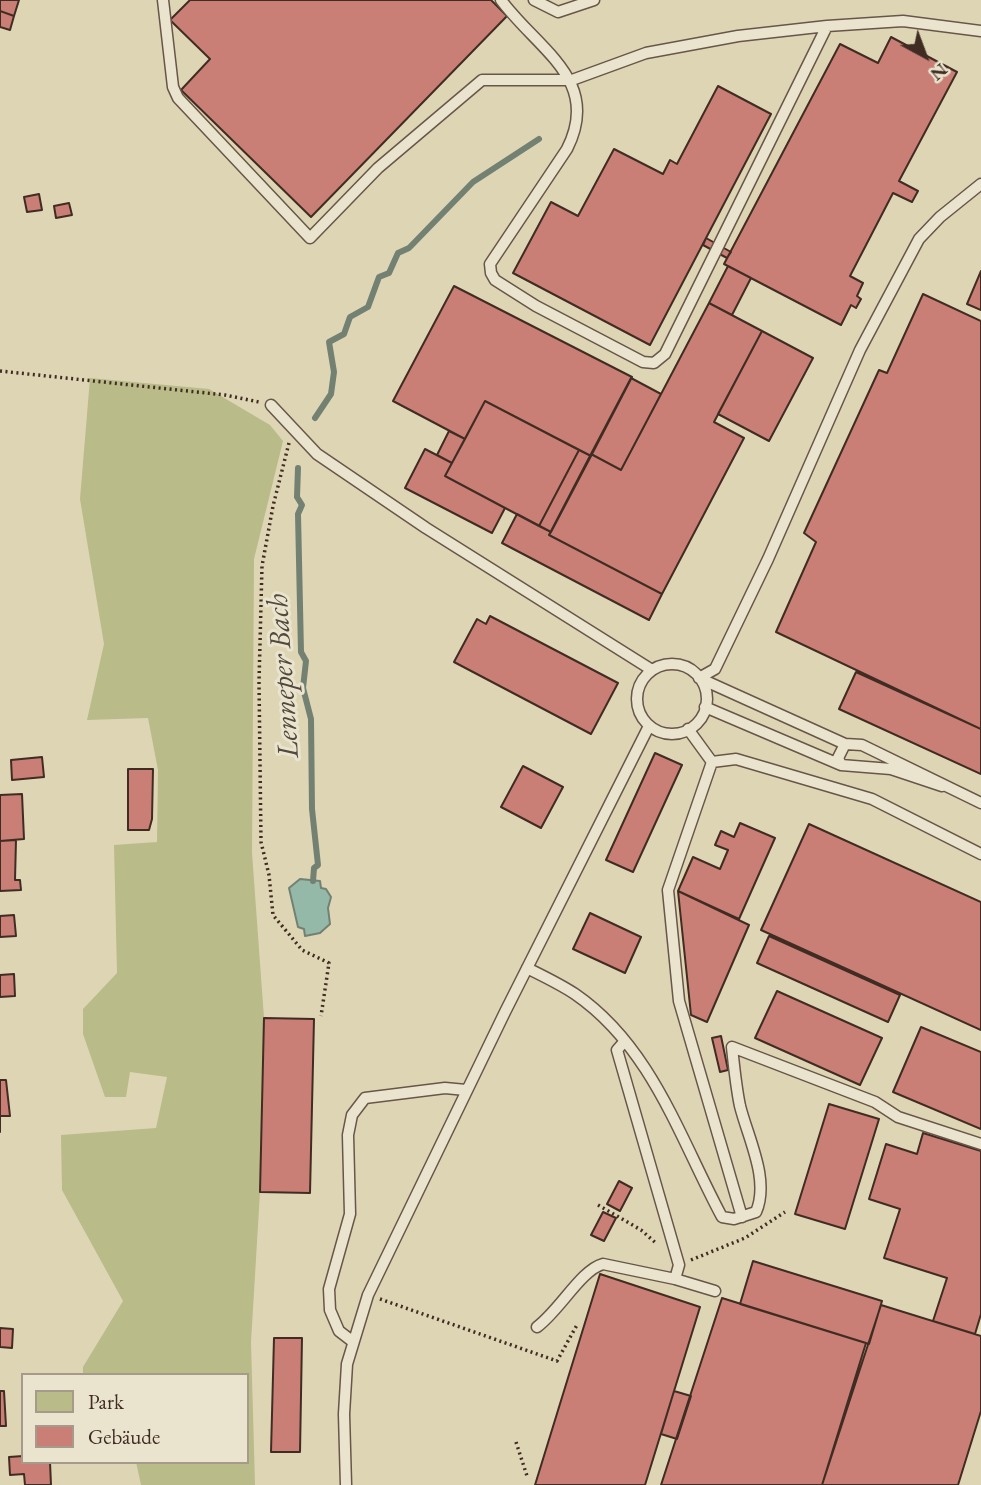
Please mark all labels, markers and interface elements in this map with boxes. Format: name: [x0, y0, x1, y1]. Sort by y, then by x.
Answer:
north arrow: [890, 21, 960, 91]
text: N: [925, 58, 953, 87]
water label: Lenneper Bach: [260, 592, 308, 760]
legend: [21, 1373, 248, 1464]
text: Park: [88, 1388, 124, 1415]
text: Gebäude: [88, 1423, 160, 1450]

